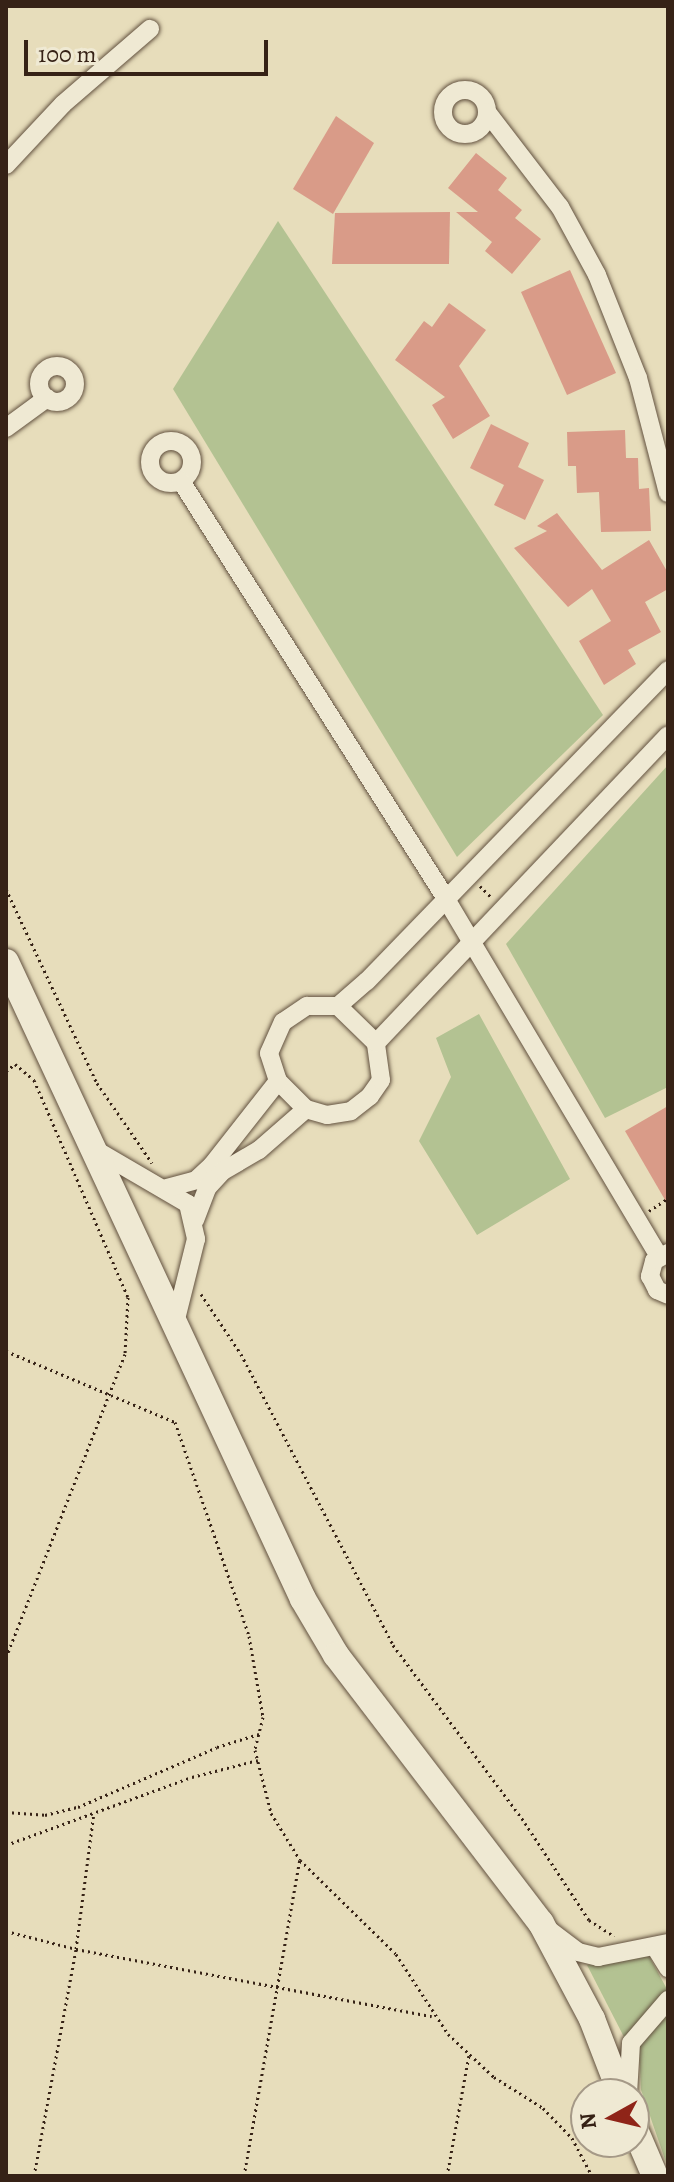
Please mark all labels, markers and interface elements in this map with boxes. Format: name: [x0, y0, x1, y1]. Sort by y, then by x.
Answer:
scale bar: [28, 24, 272, 74]
text: 100 m: [38, 38, 97, 70]
north arrow: [570, 2078, 650, 2158]
text: N: [572, 2111, 604, 2131]

